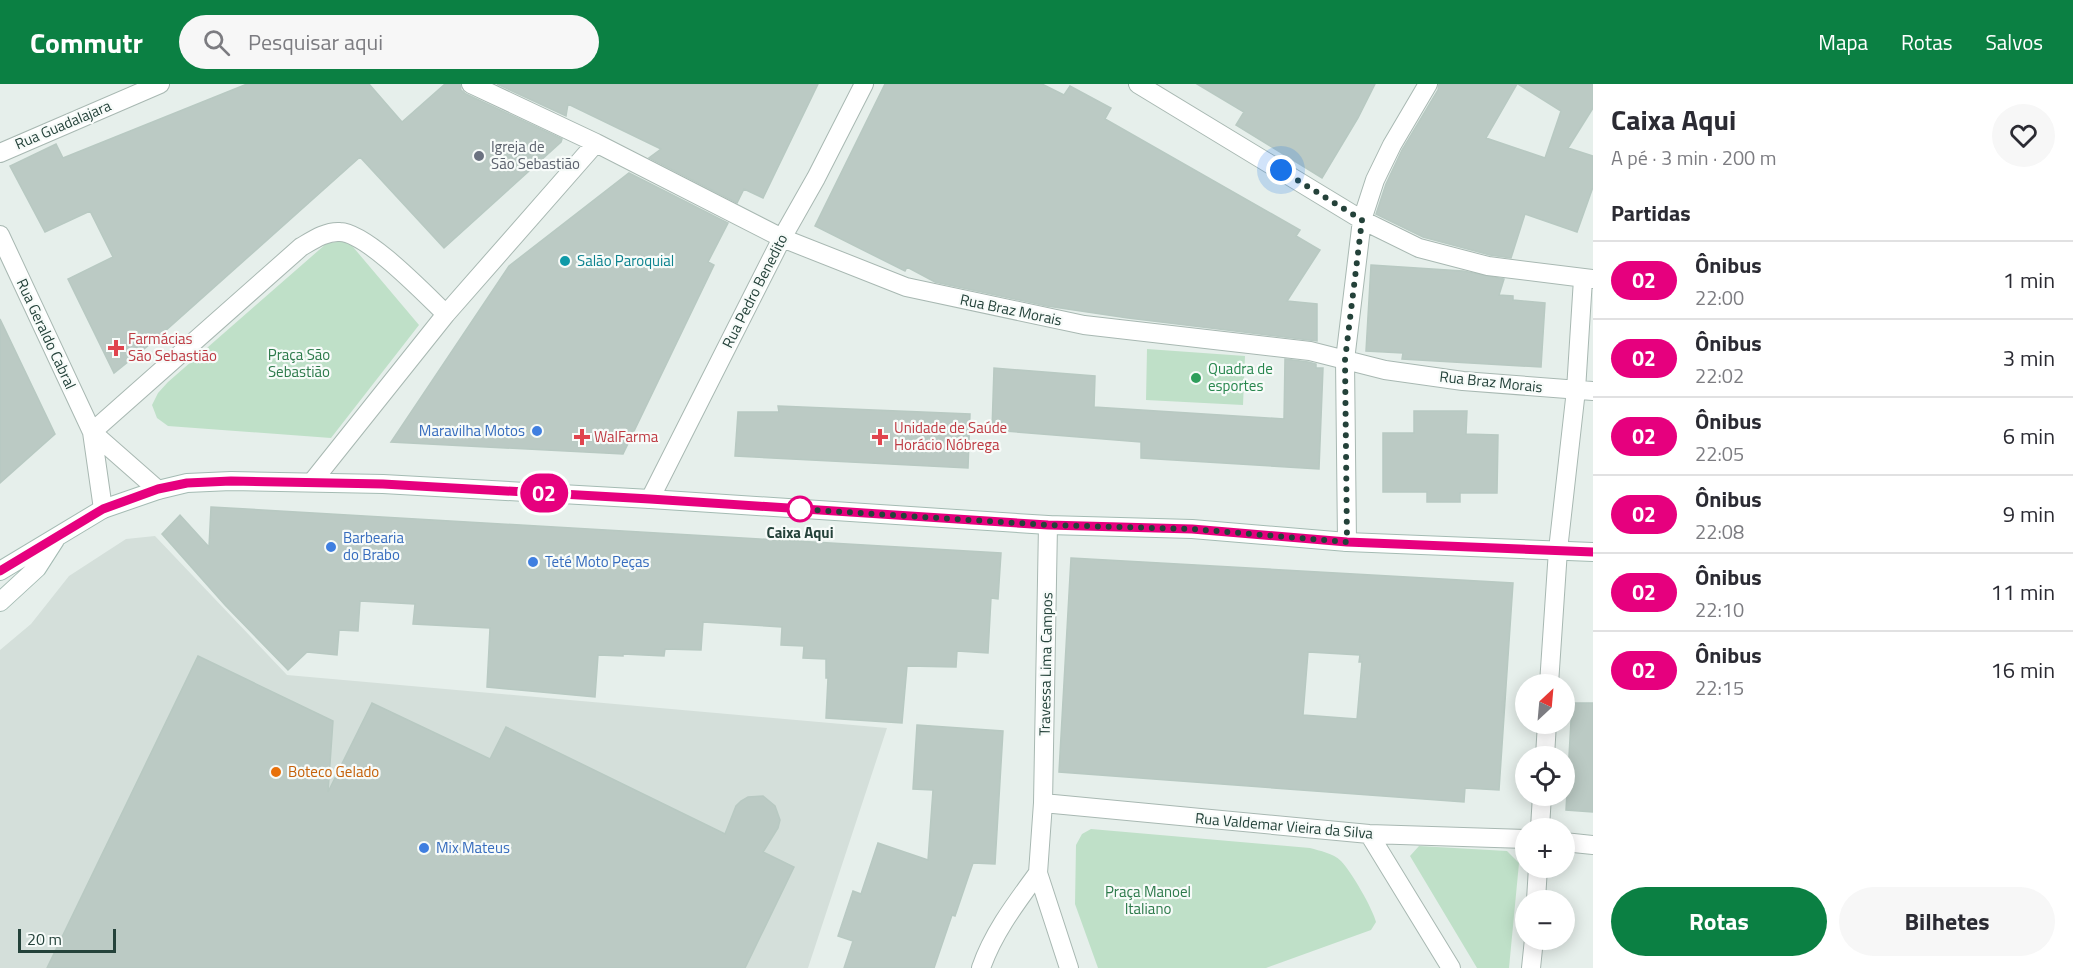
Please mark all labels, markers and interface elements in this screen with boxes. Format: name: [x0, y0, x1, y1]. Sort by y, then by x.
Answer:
search box: [179, 15, 599, 69]
text: Commutr: [30, 21, 143, 64]
text: Pesquisar aqui: [248, 25, 383, 59]
icon: search: [200, 26, 233, 59]
text: Mapa: [1818, 26, 1868, 58]
text: Rotas: [1901, 26, 1952, 58]
text: Salvos: [1985, 26, 2043, 58]
street label: Rua Guadalajara: [11, 94, 115, 155]
text: Caixa Aqui: [1611, 98, 1736, 141]
button: heart: [1992, 104, 2055, 167]
place label: Igreja de São Sebastião: [491, 135, 580, 175]
text: A pé · 3 min · 200 m: [1611, 142, 1776, 173]
marker: Igreja de São Sebastião: [472, 149, 486, 163]
your location: [1266, 155, 1296, 185]
text: Partidas: [1611, 196, 1691, 230]
street label: Rua Pedro Benedito: [716, 230, 793, 352]
text: Ônibus: [1695, 248, 1762, 282]
place label: Salão Paroquial: [577, 249, 674, 272]
marker: Salão Paroquial: [558, 254, 572, 268]
text: 1 min: [2003, 263, 2055, 297]
text: 02: [1632, 264, 1656, 296]
street label: Rua Geraldo Cabral: [11, 275, 82, 393]
text: 22:00: [1695, 282, 1744, 313]
street label: Rua Braz Morais: [958, 288, 1064, 332]
text: Ônibus: [1695, 326, 1762, 360]
place label: Farmácias São Sebastião: [128, 327, 217, 367]
marker: Farmácias São Sebastião: [109, 341, 123, 355]
text: 3 min: [2003, 341, 2055, 375]
text: 02: [1632, 342, 1656, 374]
park label: Praça São Sebastião: [268, 343, 330, 383]
place label: Quadra de esportes: [1208, 357, 1273, 397]
text: 22:02: [1695, 360, 1744, 391]
street label: Rua Braz Morais: [1438, 365, 1544, 398]
marker: Quadra de esportes: [1189, 371, 1203, 385]
text: Ônibus: [1695, 404, 1762, 438]
place label: Unidade de Saúde Horácio Nóbrega: [894, 416, 1007, 456]
place label: Maravilha Motos: [419, 419, 525, 442]
text: 6 min: [2003, 419, 2055, 453]
text: 02: [1632, 420, 1656, 452]
marker: Maravilha Motos: [530, 424, 544, 438]
place label: WalFarma: [594, 425, 659, 448]
marker: Unidade de Saúde Horácio Nóbrega: [871, 428, 889, 446]
marker: WalFarma: [575, 430, 589, 444]
text: 22:05: [1695, 438, 1744, 469]
line badge: 02: [517, 474, 571, 512]
text: 02: [532, 477, 556, 509]
text: Ônibus: [1695, 482, 1762, 516]
marker: Caixa Aqui: [787, 496, 813, 522]
text: 9 min: [2003, 497, 2055, 531]
text: 02: [1632, 498, 1656, 530]
text: 22:08: [1695, 516, 1744, 547]
place label: Caixa Aqui: [766, 521, 834, 544]
place label: Barbearia do Brabo: [343, 526, 404, 566]
marker: Barbearia do Brabo: [324, 540, 338, 554]
place label: Teté Moto Peças: [545, 550, 650, 573]
marker: Teté Moto Peças: [526, 555, 540, 569]
text: Ônibus: [1695, 560, 1762, 594]
text: 11 min: [1990, 575, 2055, 609]
text: 02: [1632, 576, 1656, 608]
street label: Travessa Lima Campos: [1033, 592, 1058, 736]
text: 22:10: [1695, 594, 1744, 625]
text: Ônibus: [1695, 638, 1762, 672]
text: 16 min: [1990, 653, 2055, 687]
text: 02: [1632, 654, 1656, 686]
text: 22:15: [1695, 672, 1744, 703]
north arrow: [1515, 674, 1575, 734]
map controls: [1515, 674, 1575, 950]
button: locate: [1515, 746, 1575, 806]
place label: Boteco Gelado: [288, 760, 379, 783]
marker: Boteco Gelado: [269, 765, 283, 779]
street label: Rua Valdemar Vieira da Silva: [1194, 806, 1374, 845]
button: +: [1515, 818, 1575, 878]
place label: Mix Mateus: [436, 836, 510, 859]
marker: Mix Mateus: [417, 841, 431, 855]
park label: Praça Manoel Italiano: [1105, 880, 1191, 920]
button: Rotas: [1611, 887, 1827, 956]
button: Bilhetes: [1839, 887, 2055, 956]
button: −: [1515, 890, 1575, 950]
scale bar: [18, 926, 116, 954]
text: 20 m: [27, 927, 62, 951]

